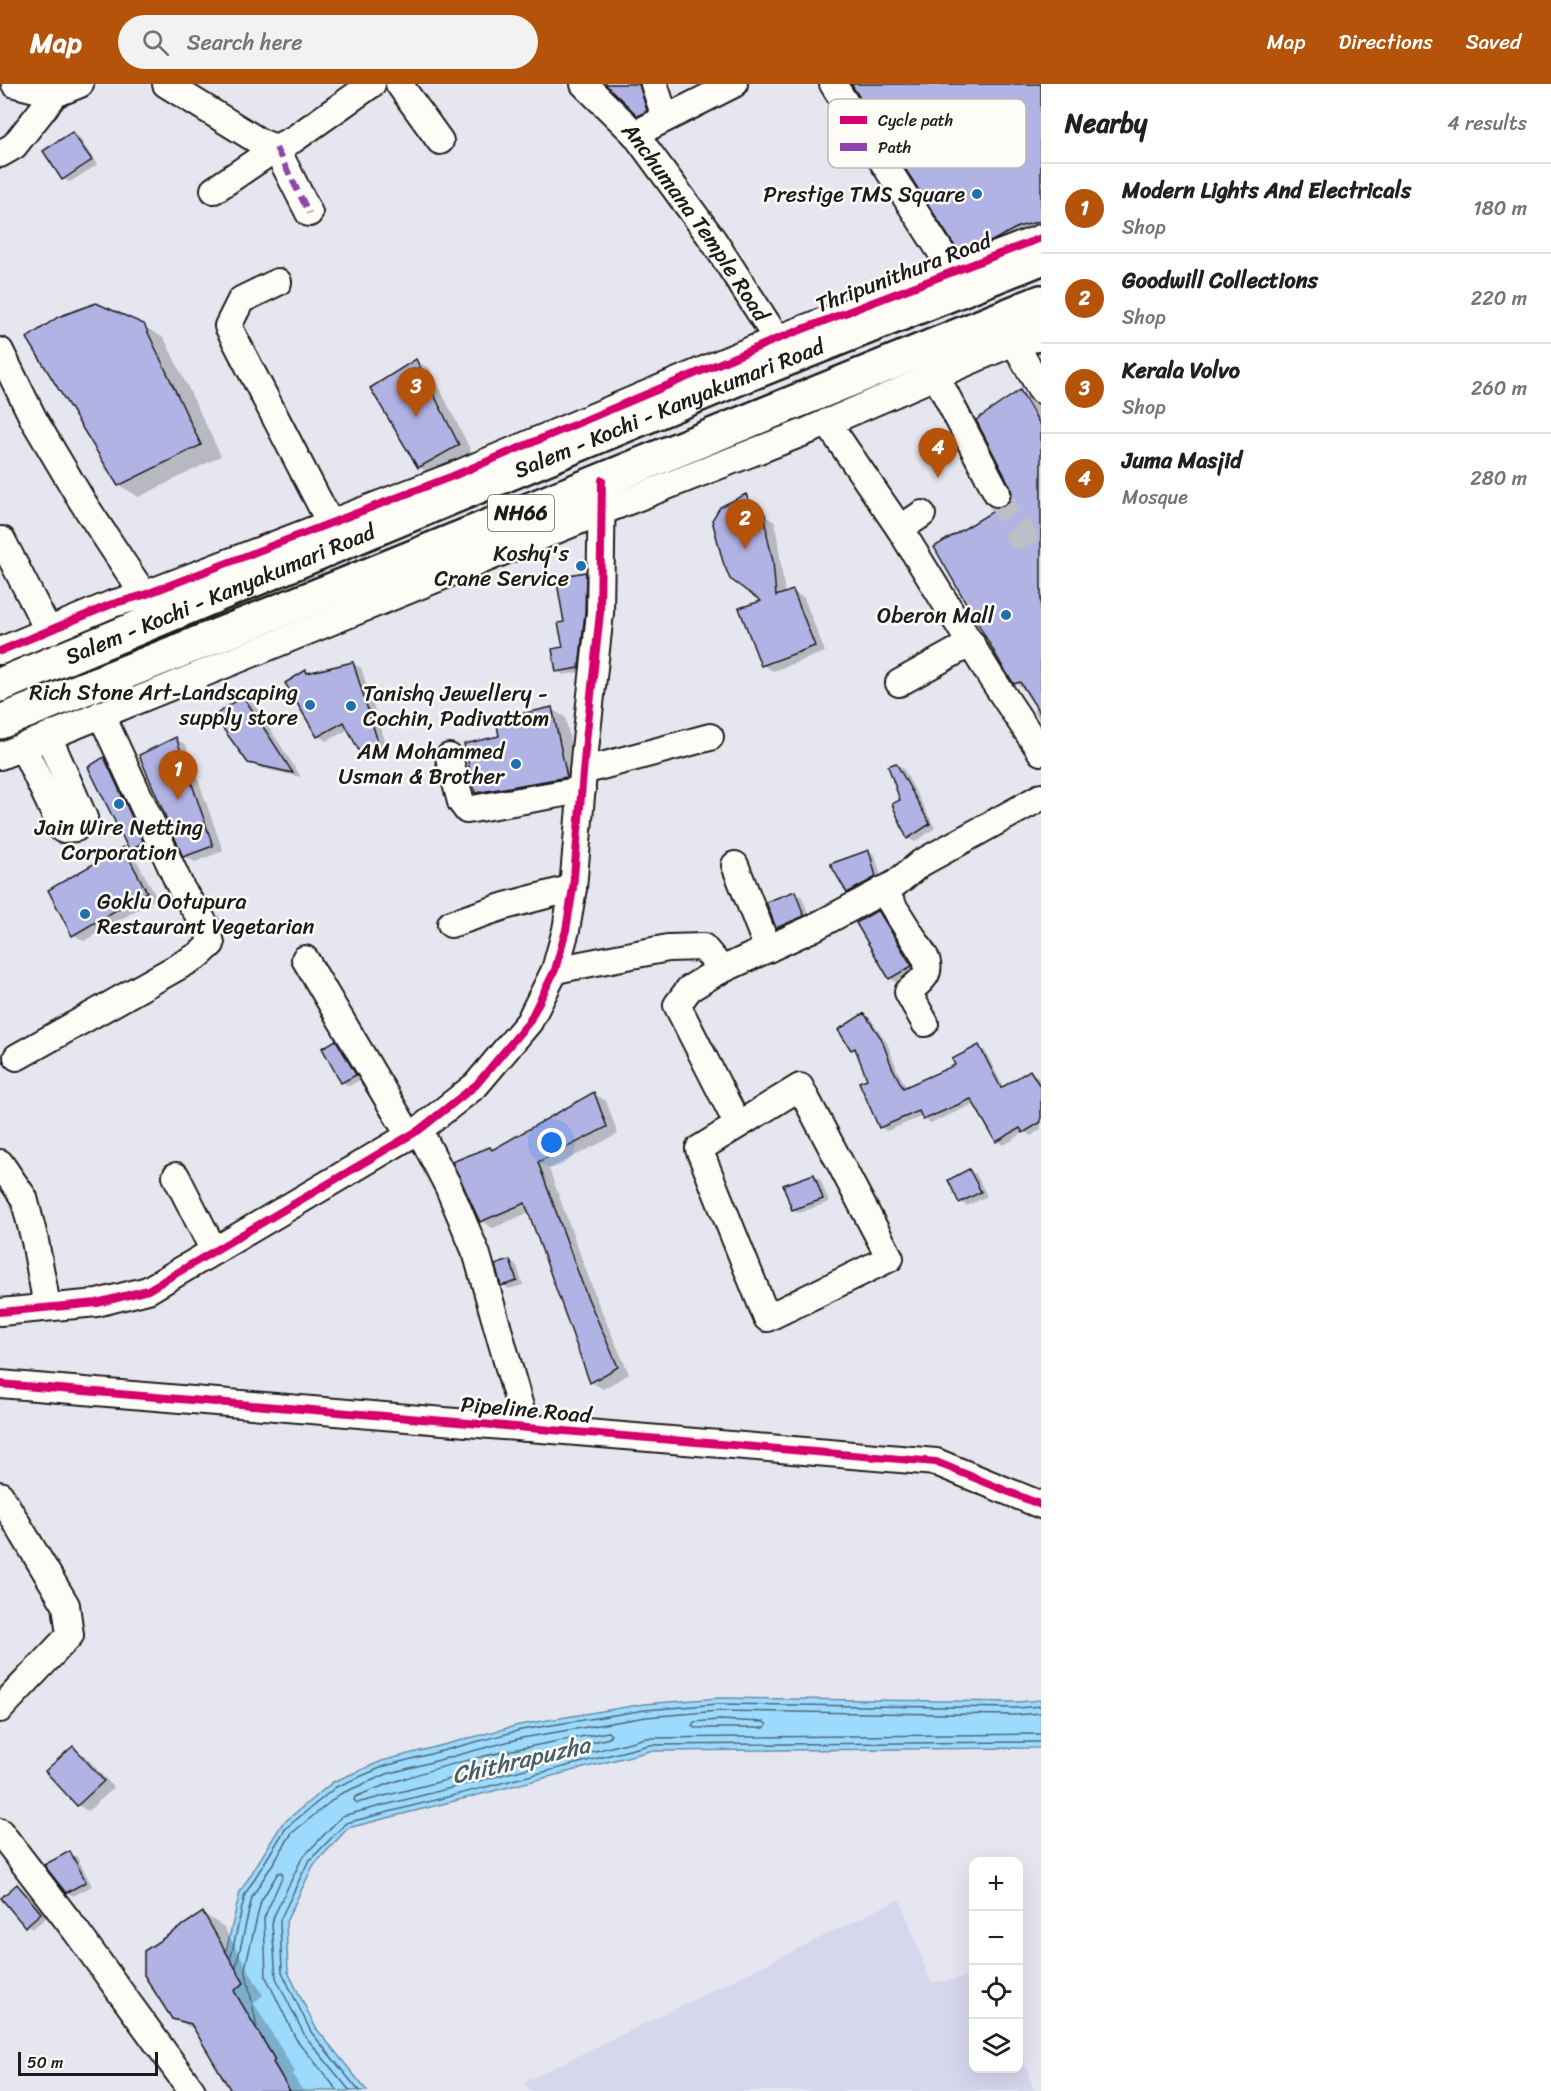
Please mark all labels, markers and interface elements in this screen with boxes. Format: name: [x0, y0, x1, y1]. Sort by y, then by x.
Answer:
search box: [118, 15, 538, 69]
text: Map: [30, 18, 82, 67]
text: Search here: [187, 23, 303, 62]
text: Map: [1267, 23, 1305, 61]
text: Directions: [1338, 23, 1433, 61]
text: Saved: [1466, 23, 1521, 61]
icon: search: [139, 26, 172, 59]
legend: [828, 99, 1026, 168]
text: Nearby: [1065, 100, 1147, 146]
text: Cycle path: [878, 106, 953, 135]
text: 4 results: [1447, 106, 1527, 141]
street label: Anchumana Temple Road: [612, 111, 781, 331]
text: Path: [878, 133, 911, 162]
text: Modern Lights And Electricals: [1122, 171, 1411, 210]
place label: Prestige TMS Square: [763, 175, 965, 214]
marker: Prestige TMS Square: [970, 187, 984, 201]
text: 1: [1080, 191, 1089, 226]
text: 180 m: [1473, 191, 1527, 226]
text: Shop: [1122, 210, 1166, 245]
street label: Thripunithura Road: [809, 220, 998, 324]
text: Goodwill Collections: [1122, 261, 1318, 300]
text: 2: [1079, 281, 1090, 316]
text: 220 m: [1471, 281, 1527, 316]
text: Shop: [1122, 300, 1166, 335]
street label: Salem - Kochi - Kanyakumari Road: [508, 326, 831, 489]
text: Kerala Volvo: [1122, 351, 1240, 390]
pin: 3: [396, 368, 436, 417]
text: 3: [1079, 371, 1090, 406]
text: 260 m: [1471, 371, 1527, 406]
text: Shop: [1122, 390, 1166, 425]
pin: 4: [918, 428, 958, 478]
text: Juma Masjid: [1122, 441, 1242, 480]
text: 4: [1078, 461, 1091, 496]
text: 280 m: [1470, 461, 1527, 496]
text: Mosque: [1122, 480, 1188, 515]
road number: NH66: [488, 495, 554, 531]
pin: 2: [726, 500, 764, 549]
street label: Salem - Kochi - Kanyakumari Road: [59, 512, 382, 676]
place label: Koshy's Crane Service: [434, 534, 570, 598]
marker: Koshy's Crane Service: [574, 559, 588, 573]
place label: Oberon Mall: [877, 596, 995, 635]
marker: Oberon Mall: [999, 608, 1013, 622]
place label: Rich Stone Art-Landscaping supply store: [29, 673, 298, 737]
place label: Tanishq Jewellery - Cochin, Padivattom: [363, 674, 549, 738]
marker: Rich Stone Art-Landscaping supply store: [303, 698, 317, 712]
marker: Tanishq Jewellery - Cochin, Padivattom: [344, 699, 358, 713]
place label: AM Mohammed Usman & Brother: [338, 732, 506, 796]
pin: 1: [158, 750, 198, 800]
marker: AM Mohammed Usman & Brother: [509, 757, 523, 771]
marker: Jain Wire Netting Corporation: [112, 797, 126, 811]
place label: Jain Wire Netting Corporation: [34, 808, 203, 872]
place label: Goklu Ootupura Restaurant Vegetarian: [97, 882, 315, 946]
marker: Goklu Ootupura Restaurant Vegetarian: [78, 907, 92, 921]
your location: [537, 1128, 566, 1157]
street label: Pipeline Road: [459, 1384, 594, 1435]
water label: Chithrapuzha: [448, 1723, 596, 1796]
map controls: [969, 1857, 1023, 2073]
button: +: [969, 1857, 1023, 1911]
button: −: [969, 1911, 1023, 1965]
button: locate: [969, 1965, 1023, 2019]
button: layers: [969, 2019, 1023, 2073]
text: 50 m: [27, 2048, 63, 2077]
scale bar: [18, 2049, 158, 2076]

